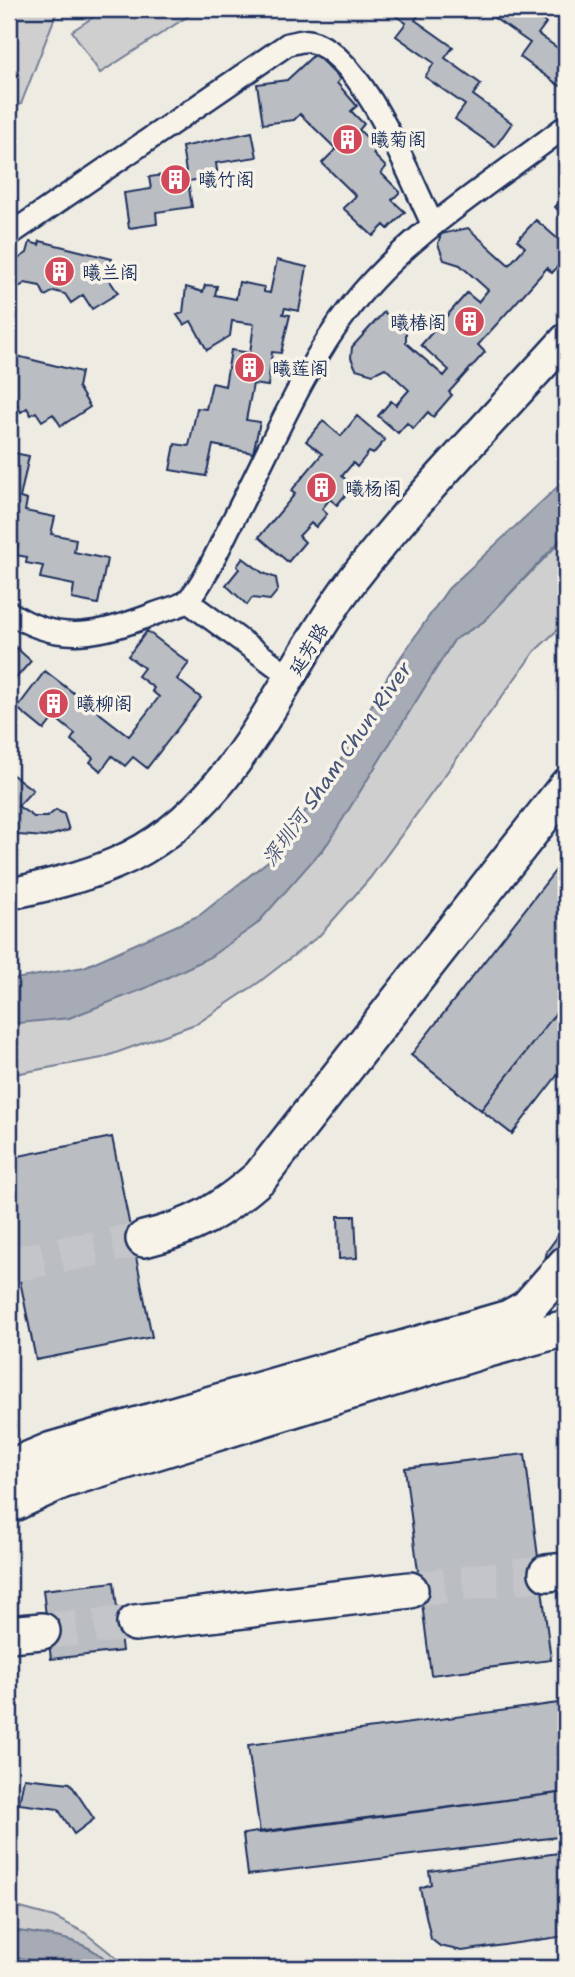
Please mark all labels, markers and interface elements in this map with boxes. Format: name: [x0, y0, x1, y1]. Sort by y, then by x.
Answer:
building icon: 曦菊阁: [330, 122, 364, 156]
place label: 曦菊阁: [370, 127, 427, 152]
building icon: 曦竹阁: [158, 162, 192, 196]
place label: 曦竹阁: [198, 167, 255, 192]
building icon: 曦兰阁: [42, 255, 76, 289]
place label: 曦兰阁: [82, 260, 139, 285]
building icon: 曦椿阁: [453, 305, 487, 339]
place label: 曦椿阁: [390, 310, 447, 335]
building icon: 曦莲阁: [232, 351, 266, 385]
place label: 曦莲阁: [272, 356, 329, 381]
building icon: 曦杨阁: [305, 471, 339, 505]
place label: 曦杨阁: [345, 476, 402, 501]
street label: 延芳路: [283, 618, 334, 680]
water label: 深圳河 Sham Chun River: [255, 655, 419, 872]
building icon: 曦柳阁: [36, 686, 70, 720]
place label: 曦柳阁: [76, 691, 133, 716]

